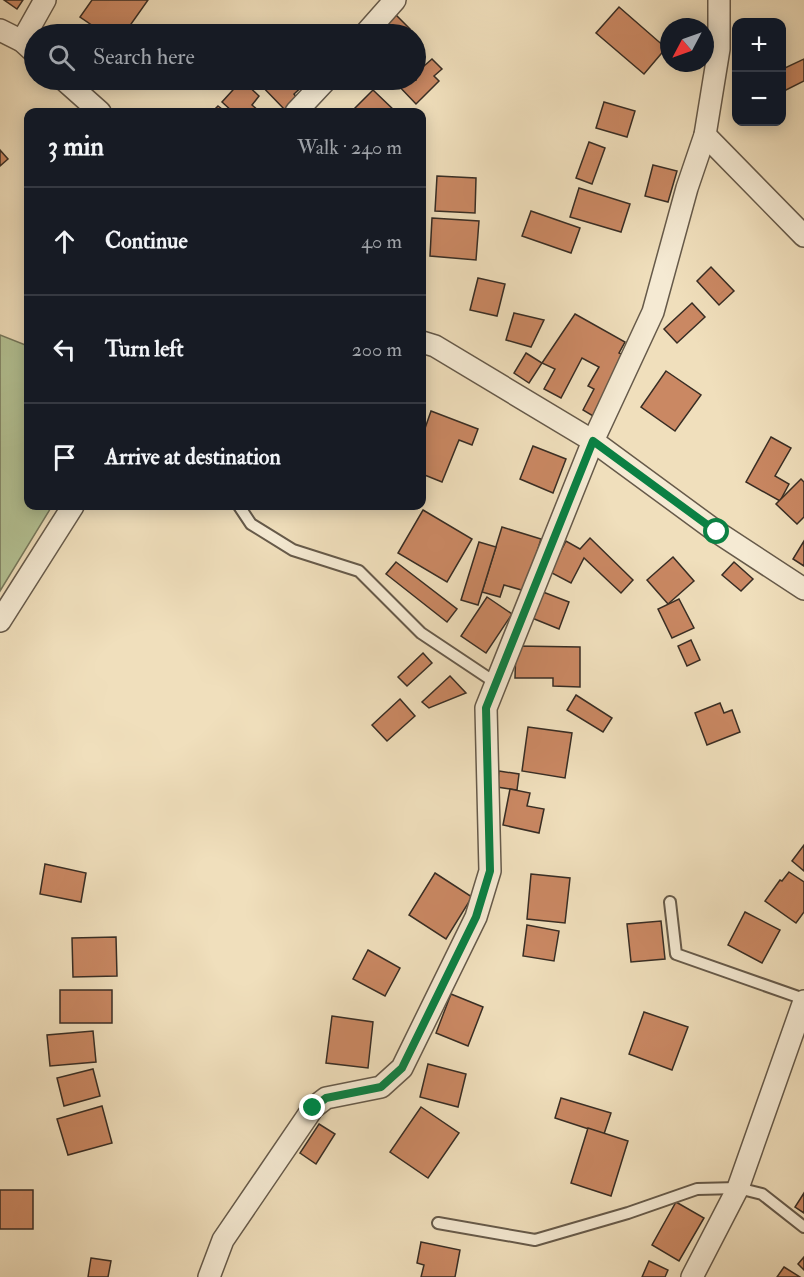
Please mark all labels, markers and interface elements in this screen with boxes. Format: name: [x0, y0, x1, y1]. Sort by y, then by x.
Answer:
north arrow: [660, 18, 714, 72]
map controls: [732, 18, 786, 126]
button: +: [732, 18, 786, 72]
search box: [24, 24, 426, 90]
icon: search: [45, 41, 78, 74]
text: Search here: [93, 43, 195, 71]
button: −: [732, 72, 786, 126]
text: 3 min: [48, 131, 104, 163]
text: Walk · 240 m: [297, 135, 402, 160]
icon: ahead: [48, 225, 81, 258]
text: Continue: [105, 227, 188, 255]
text: 40 m: [361, 229, 402, 254]
icon: left: [48, 333, 81, 366]
text: Turn left: [105, 335, 184, 363]
text: 200 m: [352, 337, 402, 362]
icon: arrive: [48, 441, 81, 474]
text: Arrive at destination: [105, 443, 281, 471]
route start: [703, 518, 729, 544]
route end: [299, 1094, 325, 1120]

